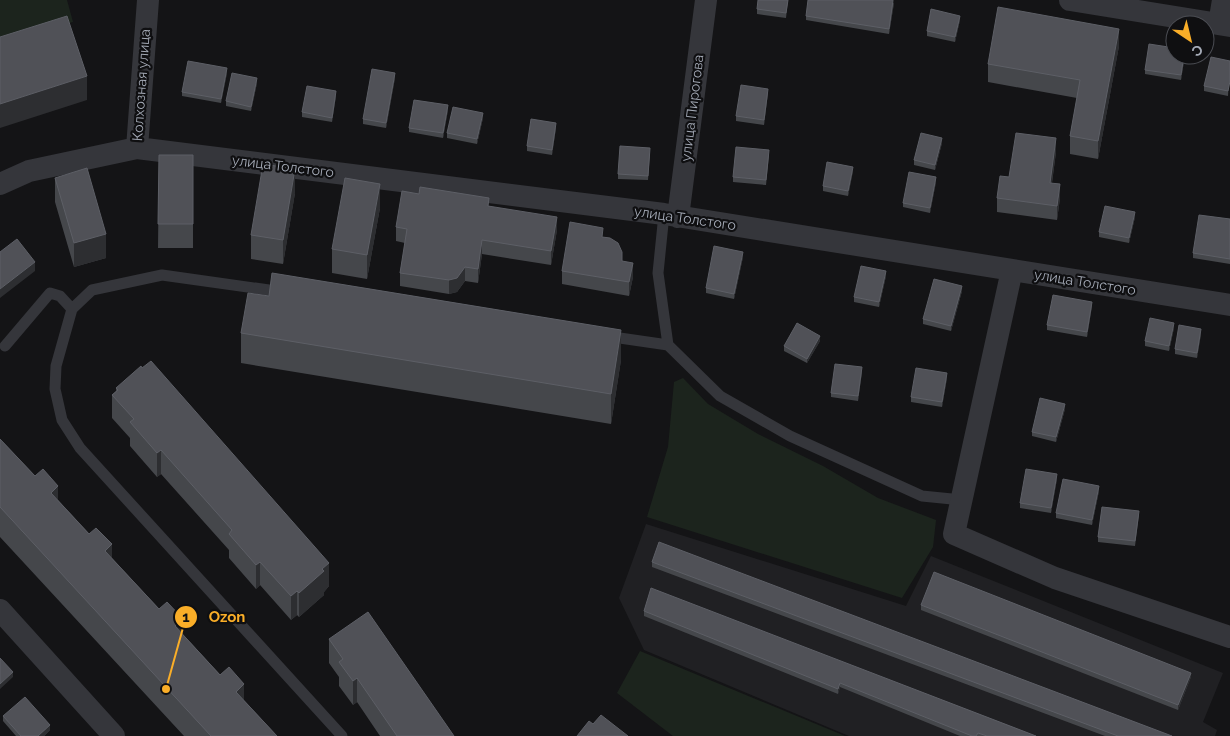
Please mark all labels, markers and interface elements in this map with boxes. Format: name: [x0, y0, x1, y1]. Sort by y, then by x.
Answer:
north arrow: [1165, 15, 1215, 65]
street label: Колхозная улица: [129, 28, 153, 142]
text: С: [1189, 41, 1206, 60]
street label: улица Пирогова: [678, 54, 706, 162]
street label: улица Толстого: [231, 152, 335, 180]
street label: улица Толстого: [633, 203, 737, 233]
street label: улица Толстого: [1033, 266, 1137, 298]
callout: Ozon: [174, 602, 256, 632]
text: 1: [182, 608, 190, 626]
text: Ozon: [209, 608, 245, 626]

